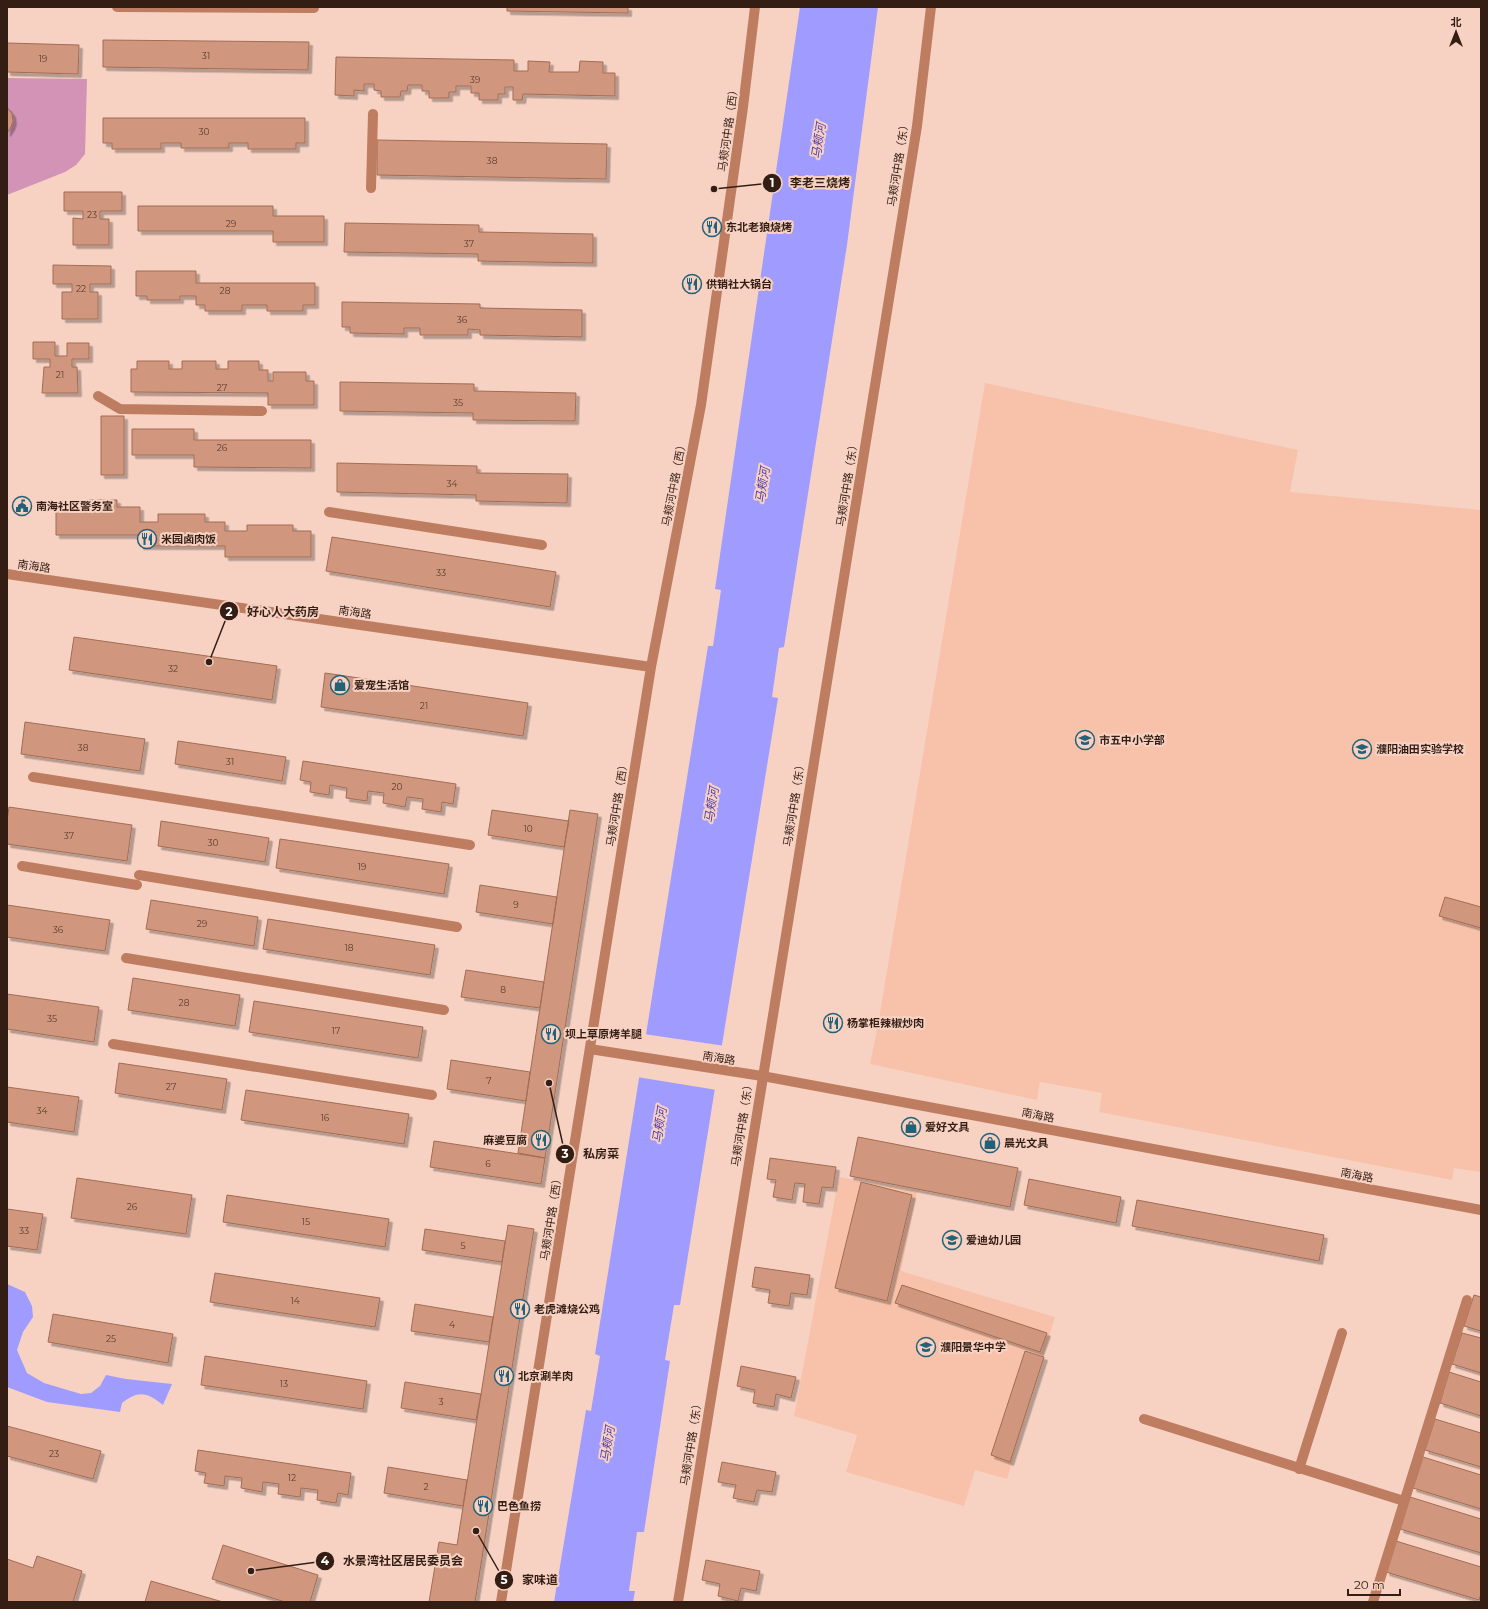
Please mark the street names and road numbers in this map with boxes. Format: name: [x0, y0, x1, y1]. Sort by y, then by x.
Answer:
street label: 马颊河中路（西）: [715, 83, 741, 173]
street label: 马颊河中路（东）: [884, 118, 912, 208]
street label: 马颊河中路（西）: [659, 438, 689, 528]
street label: 马颊河中路（东）: [833, 438, 861, 528]
street label: 南海路: [17, 557, 51, 575]
street label: 南海路: [338, 603, 372, 621]
street label: 马颊河中路（西）: [603, 758, 631, 848]
street label: 马颊河中路（东）: [780, 758, 808, 848]
street label: 南海路: [702, 1049, 736, 1067]
street label: 马颊河中路（东）: [728, 1078, 756, 1168]
street label: 南海路: [1020, 1105, 1056, 1125]
street label: 南海路: [1339, 1165, 1375, 1185]
street label: 马颊河中路（西）: [537, 1172, 565, 1262]
street label: 马颊河中路（东）: [677, 1397, 705, 1487]

